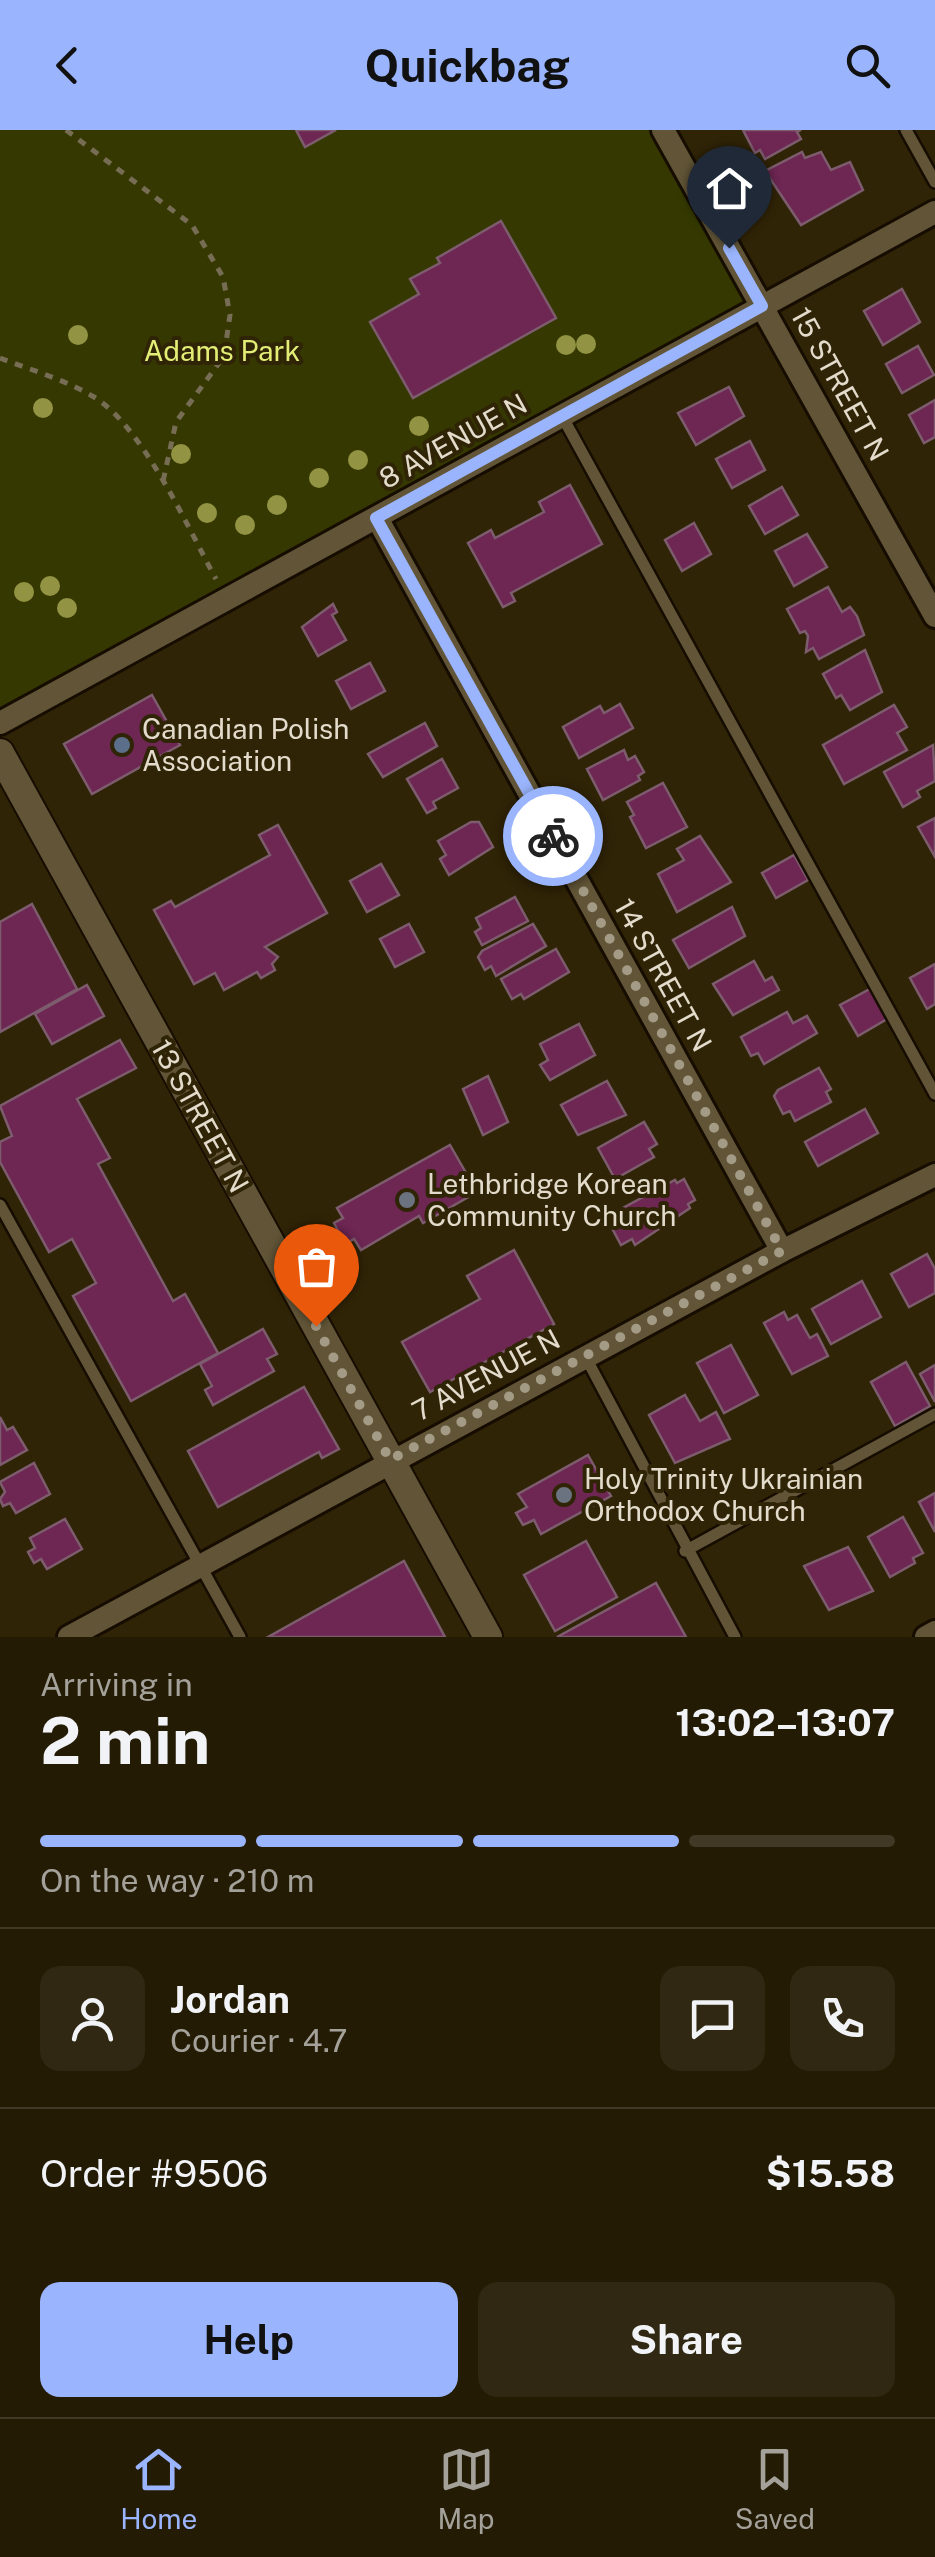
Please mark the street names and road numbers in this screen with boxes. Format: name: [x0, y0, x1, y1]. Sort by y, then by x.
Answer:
street label: 15 STREET N: [785, 301, 896, 466]
street label: 8 AVENUE N: [373, 386, 532, 495]
street label: 14 STREET N: [608, 893, 719, 1057]
street label: 13 STREET N: [145, 1034, 256, 1198]
street label: 7 AVENUE N: [406, 1322, 565, 1427]

